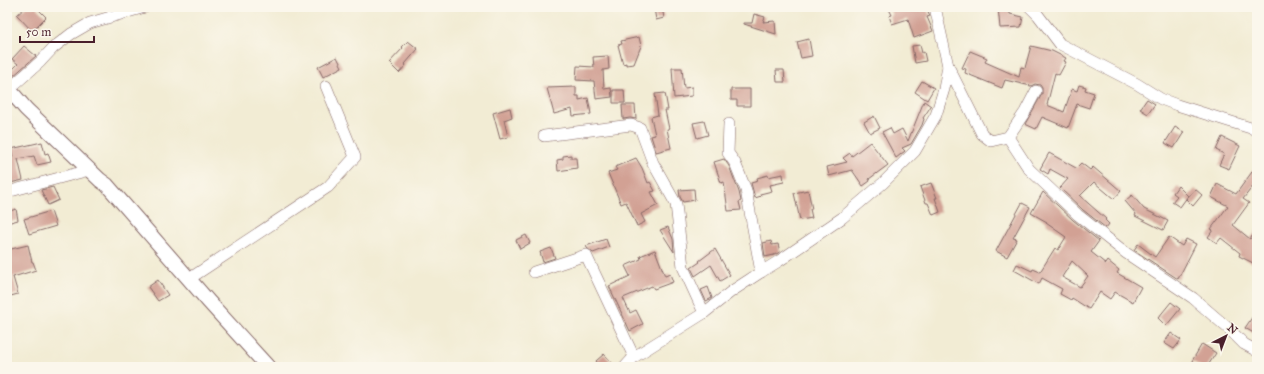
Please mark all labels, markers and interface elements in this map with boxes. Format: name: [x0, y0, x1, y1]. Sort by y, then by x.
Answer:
scale bar: [20, 18, 94, 44]
text: 50 m: [26, 25, 51, 39]
north arrow: [1206, 316, 1246, 356]
text: N: [1225, 321, 1241, 337]

